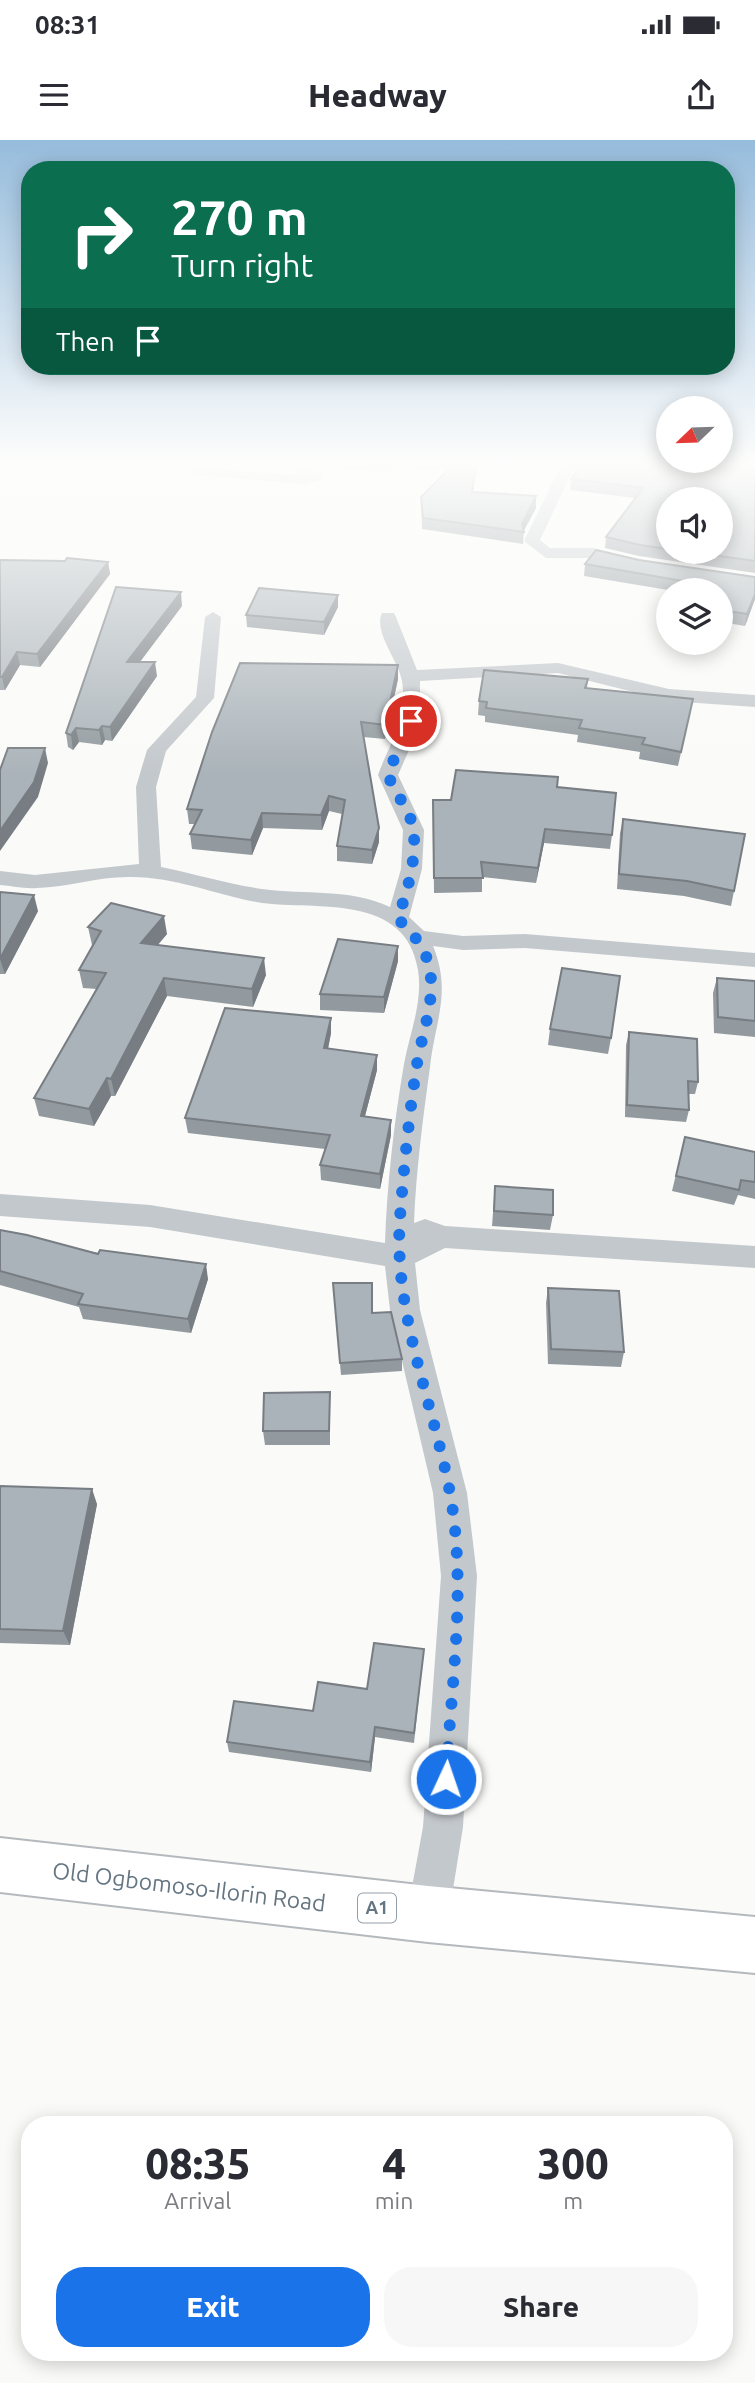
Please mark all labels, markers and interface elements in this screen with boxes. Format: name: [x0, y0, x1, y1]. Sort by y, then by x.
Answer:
text: 08:31: [35, 10, 100, 39]
icon: menu: [35, 76, 73, 114]
icon: share: [682, 76, 720, 114]
text: Headway: [308, 77, 447, 113]
icon: right: [56, 189, 147, 280]
text: 270 m: [171, 189, 308, 244]
text: Turn right: [171, 247, 313, 283]
icon: arrive: [129, 322, 167, 360]
text: Then: [56, 327, 115, 356]
north arrow: [656, 396, 733, 472]
map controls: [656, 396, 733, 655]
button: sound: [656, 487, 733, 564]
button: layers: [656, 578, 733, 655]
pin: [381, 691, 441, 751]
icon: arrive: [392, 702, 430, 740]
position arrow: [409, 1742, 483, 1816]
street label: Old Ogbomoso-Ilorin Road: [51, 1857, 327, 1916]
road number: A1: [358, 1894, 396, 1923]
text: 08:35: [145, 2140, 250, 2187]
text: 4: [382, 2140, 406, 2187]
text: 300: [538, 2140, 609, 2187]
text: Arrival: [164, 2188, 231, 2213]
text: min: [375, 2188, 413, 2213]
text: m: [563, 2188, 583, 2213]
button: Exit: [56, 2267, 370, 2347]
button: Share: [384, 2267, 698, 2347]

